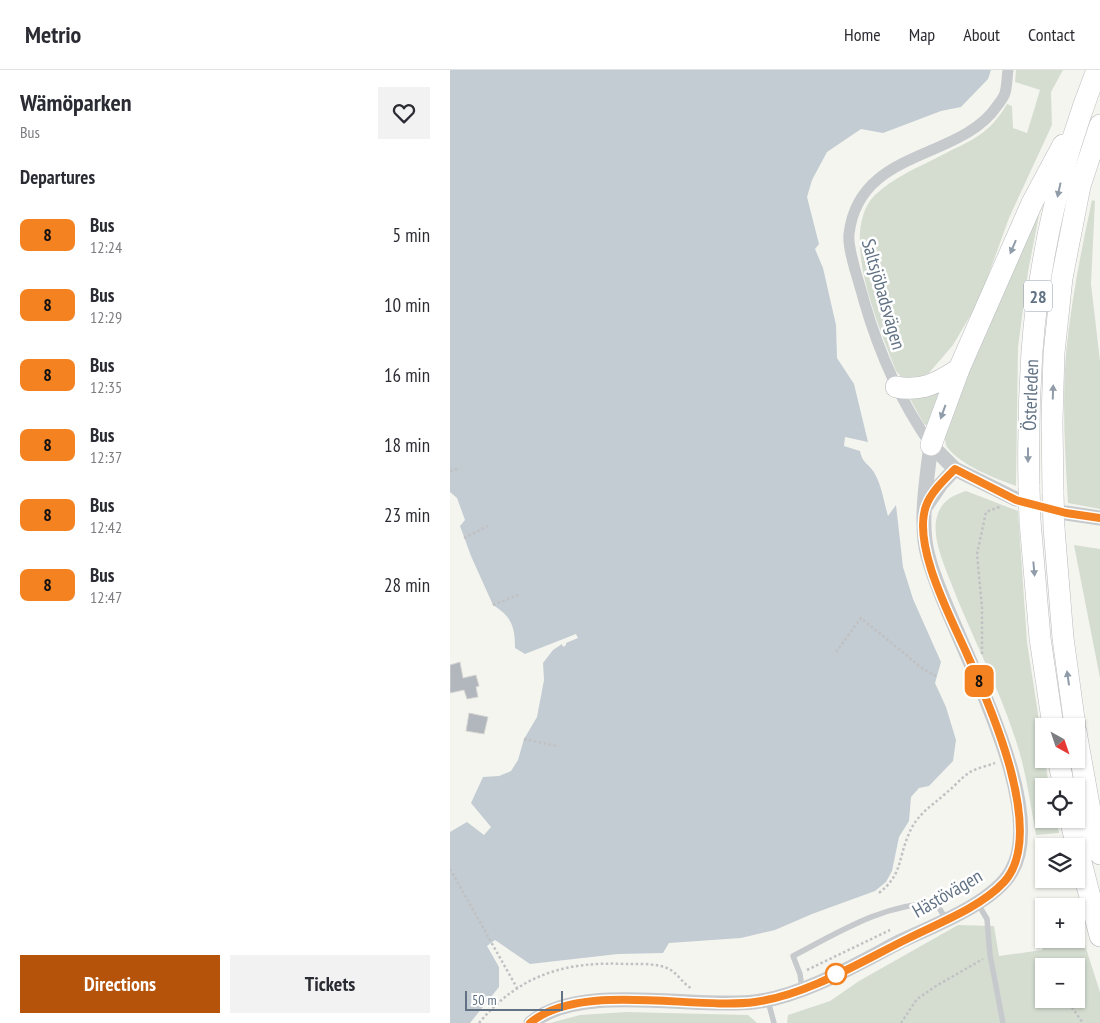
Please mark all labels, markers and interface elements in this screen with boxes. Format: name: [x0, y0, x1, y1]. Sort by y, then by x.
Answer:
text: Metrio: [25, 19, 81, 50]
text: Home: [844, 23, 881, 46]
text: Map: [909, 23, 935, 46]
text: About: [963, 23, 1000, 46]
text: Contact: [1028, 23, 1075, 46]
text: Wämöparken: [20, 87, 131, 118]
button: heart: [378, 87, 430, 139]
text: Bus: [20, 122, 40, 142]
text: Departures: [20, 165, 95, 189]
one-way arrow: [1055, 183, 1063, 198]
text: Bus: [90, 213, 114, 237]
text: 8: [43, 223, 52, 246]
text: 5 min: [393, 223, 430, 247]
street label: Saltsjöbadsvägen: [857, 236, 911, 352]
text: 12:24: [90, 237, 122, 257]
one-way arrow: [1009, 240, 1017, 254]
road number: 28: [1024, 280, 1052, 312]
text: Bus: [90, 283, 114, 307]
text: 8: [43, 293, 52, 316]
text: 10 min: [384, 293, 430, 317]
text: 12:29: [90, 307, 122, 327]
text: Bus: [90, 353, 114, 377]
street label: Österleden: [1017, 359, 1043, 431]
text: 8: [43, 363, 52, 386]
text: 16 min: [384, 363, 430, 387]
text: 12:35: [90, 377, 122, 397]
one-way arrow: [1049, 384, 1057, 400]
one-way arrow: [939, 405, 946, 420]
text: Bus: [90, 423, 114, 447]
text: 8: [43, 433, 52, 456]
text: 18 min: [384, 433, 430, 457]
text: 12:37: [90, 447, 122, 467]
one-way arrow: [1024, 447, 1032, 463]
text: Bus: [90, 493, 114, 517]
text: 8: [43, 503, 52, 526]
text: 23 min: [384, 503, 430, 527]
text: 12:42: [90, 517, 122, 537]
one-way arrow: [1030, 562, 1038, 578]
text: Bus: [90, 563, 114, 587]
text: 8: [43, 573, 52, 596]
text: 28 min: [384, 573, 430, 597]
text: 12:47: [90, 587, 122, 607]
line badge: 8: [963, 665, 995, 697]
text: 8: [975, 669, 983, 692]
one-way arrow: [1064, 670, 1072, 686]
north arrow: [1035, 718, 1085, 768]
map controls: [1035, 718, 1085, 1008]
button: locate: [1035, 778, 1085, 828]
button: layers: [1035, 838, 1085, 888]
street label: Hästövägen: [908, 863, 986, 923]
button: +: [1035, 898, 1085, 948]
button: Directions: [20, 955, 220, 1013]
button: Tickets: [230, 955, 430, 1013]
button: −: [1035, 958, 1085, 1008]
unlabelled marker: [825, 963, 847, 985]
scale bar: [465, 988, 562, 1011]
text: 50 m: [472, 991, 497, 1009]

